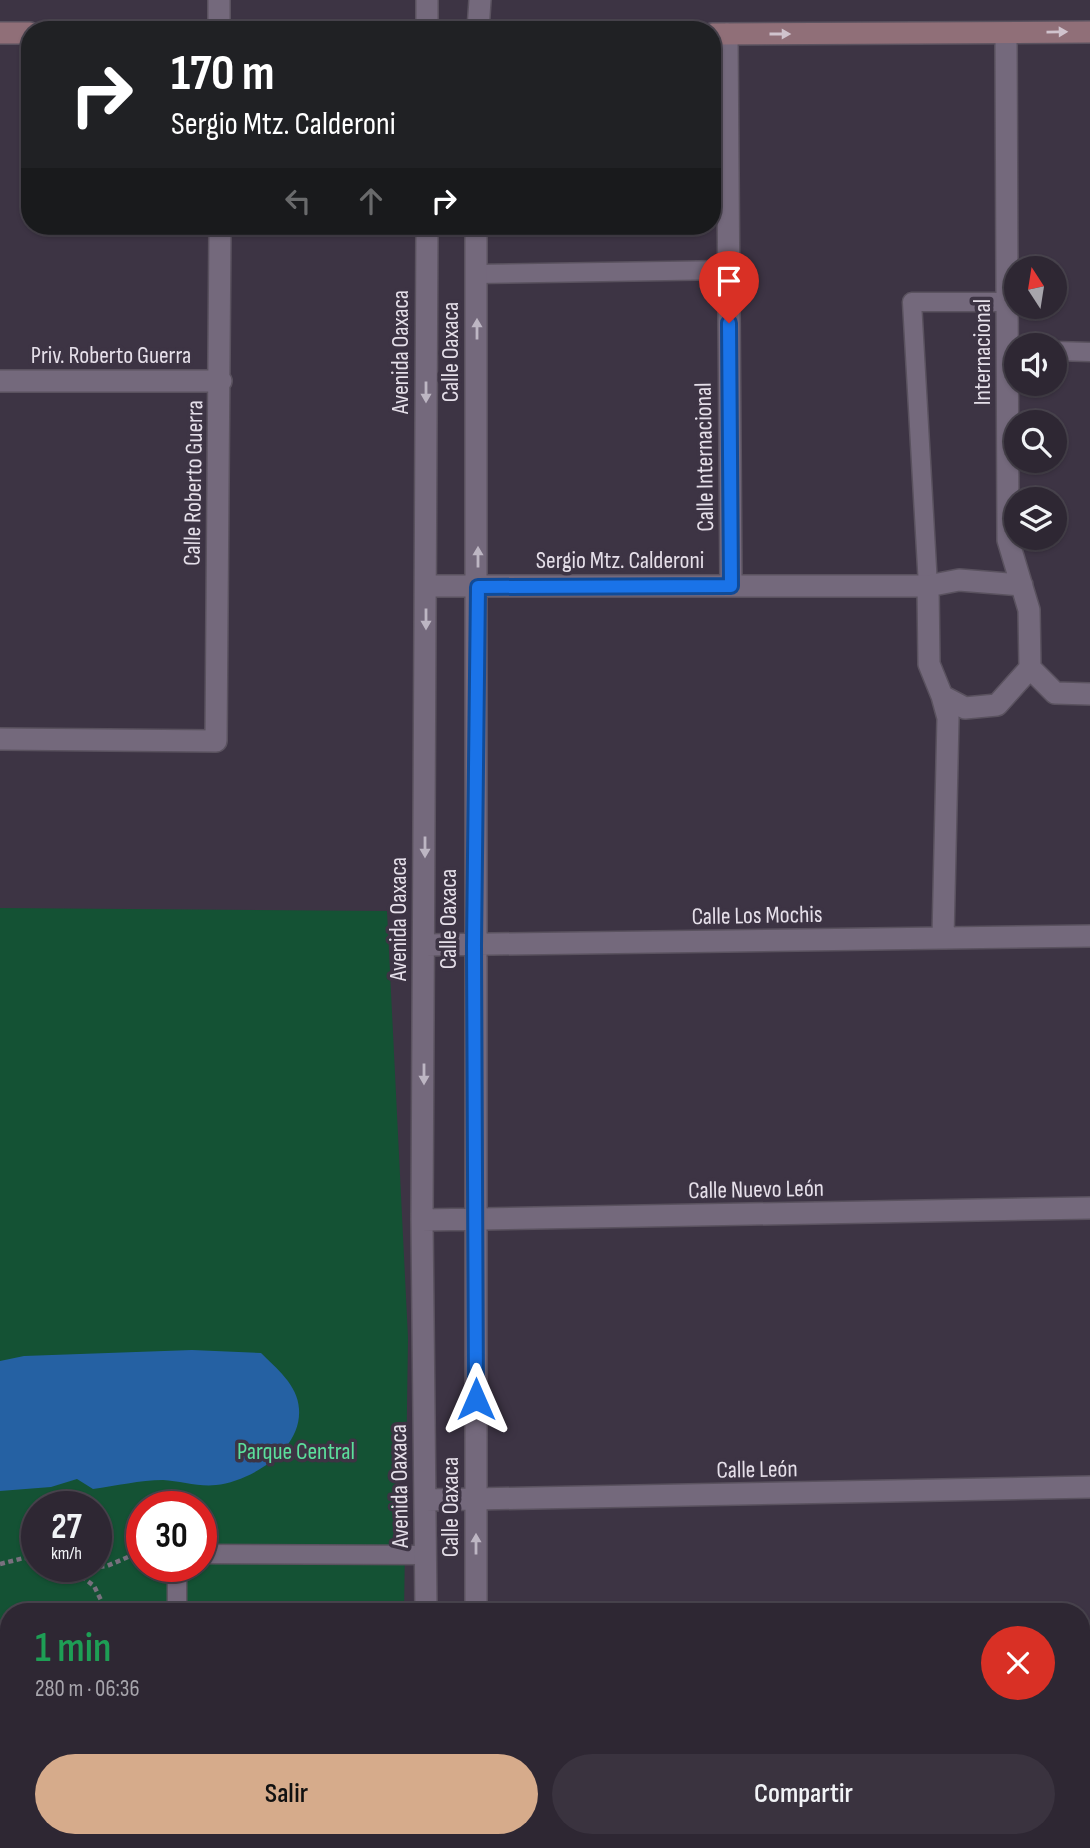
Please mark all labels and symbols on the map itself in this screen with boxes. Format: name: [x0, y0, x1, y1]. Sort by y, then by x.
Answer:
one-way arrow: [1046, 26, 1068, 38]
one-way arrow: [770, 28, 792, 40]
pin: [699, 251, 759, 323]
north arrow: [1004, 256, 1068, 318]
street label: Avenida Oaxaca: [386, 290, 415, 415]
street label: Internacional: [968, 299, 997, 405]
street label: Calle Oaxaca: [436, 302, 465, 402]
one-way arrow: [471, 318, 482, 340]
street label: Priv. Roberto Guerra: [31, 341, 191, 370]
one-way arrow: [420, 381, 432, 403]
street label: Calle Internacional: [689, 382, 720, 532]
street label: Calle Roberto Guerra: [178, 400, 209, 566]
one-way arrow: [472, 545, 484, 567]
street label: Sergio Mtz. Calderoni: [536, 546, 704, 575]
one-way arrow: [420, 609, 432, 631]
one-way arrow: [419, 836, 431, 858]
street label: Avenida Oaxaca: [384, 857, 413, 982]
street label: Calle Oaxaca: [434, 869, 463, 969]
street label: Calle Los Mochis: [691, 900, 823, 931]
one-way arrow: [418, 1064, 430, 1086]
street label: Calle Nuevo León: [688, 1174, 824, 1205]
position arrow: [439, 1362, 513, 1436]
street label: Avenida Oaxaca: [384, 1424, 415, 1549]
park label: Parque Central: [237, 1437, 355, 1466]
street label: Calle León: [716, 1454, 798, 1485]
street label: Calle Oaxaca: [436, 1457, 465, 1557]
speed limit sign: 30: [126, 1491, 217, 1582]
one-way arrow: [470, 1532, 482, 1554]

